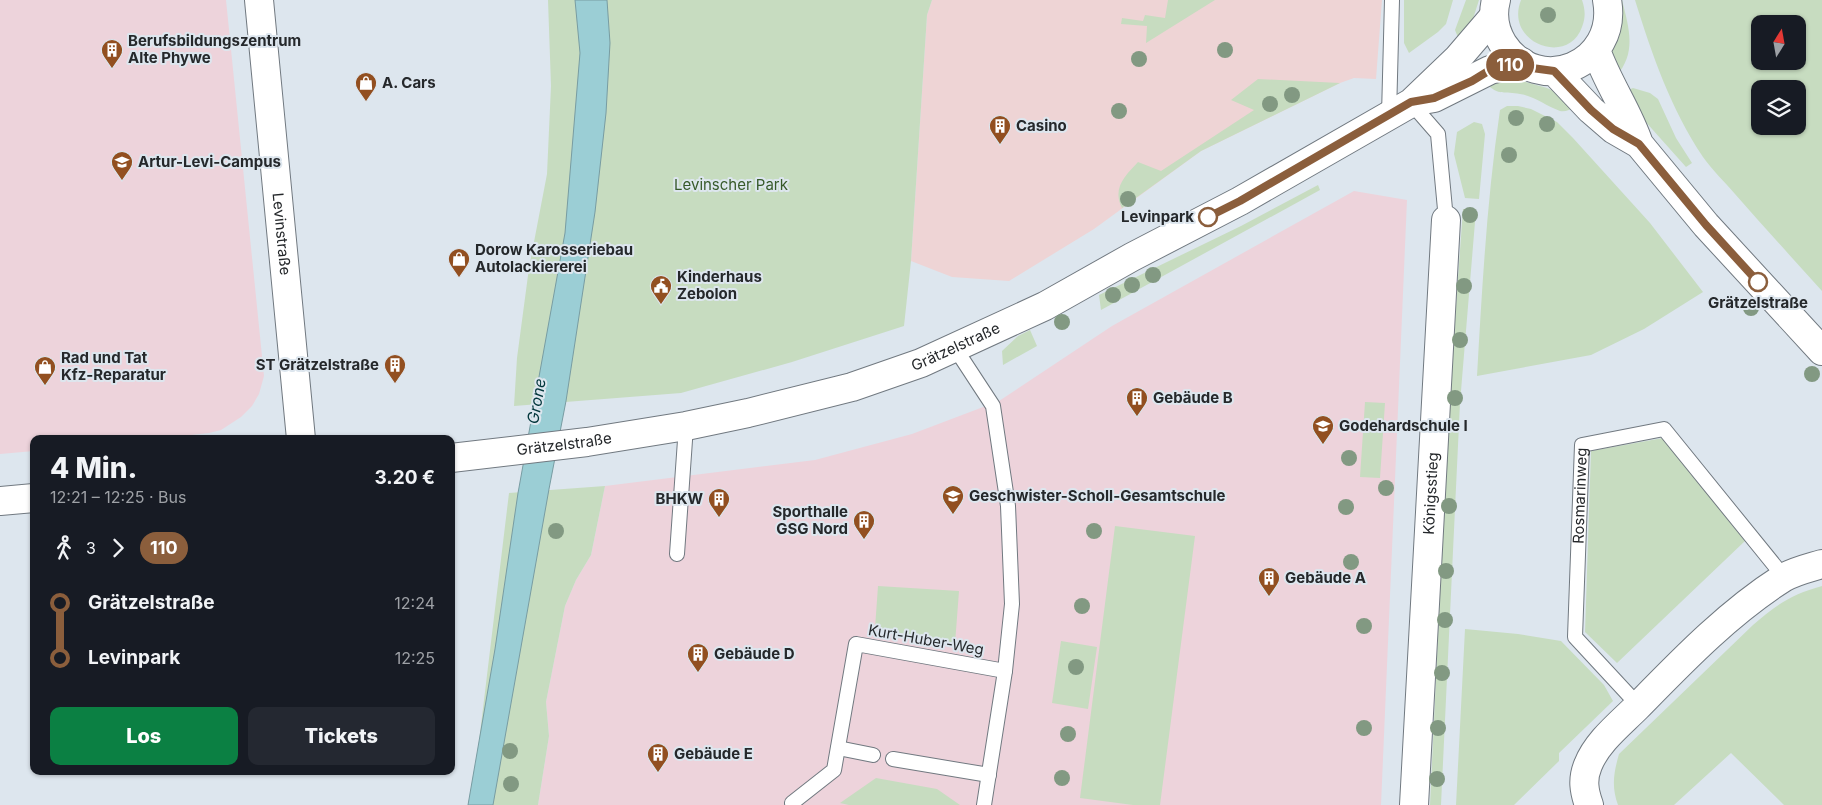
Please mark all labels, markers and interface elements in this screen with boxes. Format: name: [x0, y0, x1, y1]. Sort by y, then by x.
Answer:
north arrow: [1751, 15, 1806, 70]
map controls: [1751, 15, 1806, 135]
place label: Berufsbildungszentrum Alte Phywe: [128, 31, 301, 67]
building icon: Berufsbildungszentrum Alte Phywe: [100, 38, 124, 69]
line badge: 110: [1481, 49, 1539, 81]
text: 110: [1496, 54, 1524, 75]
shop icon: A. Cars: [354, 71, 378, 102]
place label: A. Cars: [382, 73, 436, 92]
button: layers: [1751, 80, 1806, 135]
building icon: Casino: [988, 114, 1012, 145]
place label: Casino: [1016, 116, 1067, 135]
school or university icon: Artur-Levi-Campus: [110, 150, 134, 181]
place label: Artur-Levi-Campus: [138, 152, 281, 171]
park label: Levinscher Park: [674, 175, 789, 194]
street label: Levinstraße: [268, 192, 295, 276]
place label: Levinpark: [1121, 207, 1194, 226]
marker: Levinpark: [1198, 207, 1218, 227]
place label: Dorow Karosseriebau Autolackiererei: [475, 240, 633, 276]
shop icon: Dorow Karosseriebau Autolackiererei: [447, 247, 471, 278]
place label: Kinderhaus Zebolon: [677, 267, 762, 303]
marker: Grätzelstraße: [1748, 272, 1768, 292]
public building icon: Kinderhaus Zebolon: [649, 274, 673, 305]
place label: Grätzelstraße: [1708, 293, 1808, 312]
street label: Grätzelstraße: [909, 318, 1003, 375]
place label: Rad und Tat Kfz-Reparatur: [61, 348, 166, 384]
building icon: ST Grätzelstraße: [383, 353, 407, 384]
shop icon: Rad und Tat Kfz-Reparatur: [33, 355, 57, 386]
place label: ST Grätzelstraße: [256, 355, 379, 374]
water label: Grone: [522, 377, 550, 425]
building icon: Gebäude B: [1125, 386, 1149, 417]
place label: Gebäude B: [1153, 388, 1233, 407]
school or university icon: Godehardschule I: [1311, 414, 1335, 445]
place label: Godehardschule I: [1339, 416, 1468, 435]
street label: Grätzelstraße: [516, 428, 613, 459]
street label: Rosmarinweg: [1568, 447, 1591, 544]
text: 4 Min.: [50, 451, 137, 485]
street label: Königsstieg: [1419, 452, 1442, 535]
text: 3.20 €: [375, 466, 435, 489]
school or university icon: Geschwister-Scholl-Gesamtschule: [941, 484, 965, 515]
place label: Geschwister-Scholl-Gesamtschule: [969, 486, 1226, 505]
text: 12:21 – 12:25 · Bus: [50, 487, 186, 507]
building icon: BHKW: [707, 487, 731, 518]
place label: BHKW: [656, 489, 703, 508]
place label: Sporthalle GSG Nord: [772, 502, 848, 538]
building icon: Sporthalle GSG Nord: [852, 509, 876, 540]
icon: walk: [50, 534, 78, 562]
icon: forward: [104, 534, 132, 562]
text: 110: [150, 537, 178, 558]
text: 3: [86, 538, 96, 558]
building icon: Gebäude A: [1257, 566, 1281, 597]
place label: Gebäude A: [1285, 568, 1366, 587]
text: Grätzelstraße: [88, 591, 215, 614]
text: 12:24: [394, 593, 435, 613]
street label: Kurt-Huber-Weg: [867, 620, 985, 659]
building icon: Gebäude D: [686, 642, 710, 673]
place label: Gebäude D: [714, 644, 795, 663]
text: Levinpark: [88, 646, 180, 669]
text: 12:25: [395, 648, 435, 668]
button: Los: [50, 707, 238, 765]
button: Tickets: [248, 707, 435, 765]
building icon: Gebäude E: [646, 742, 670, 773]
place label: Gebäude E: [674, 744, 753, 763]

